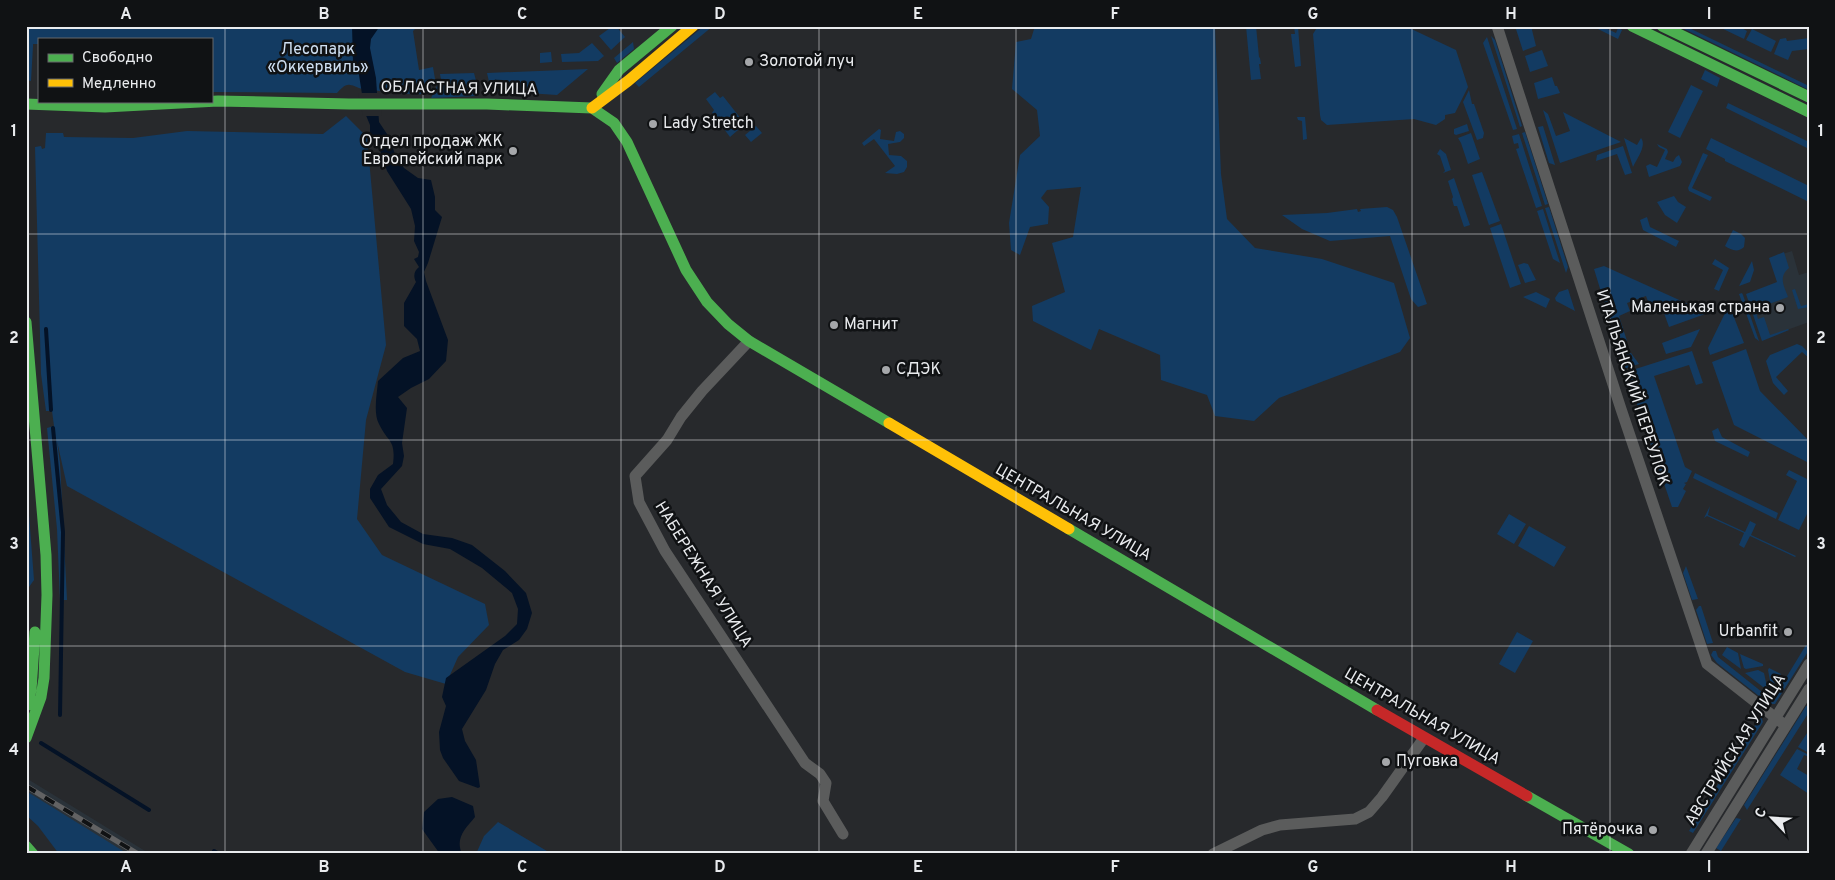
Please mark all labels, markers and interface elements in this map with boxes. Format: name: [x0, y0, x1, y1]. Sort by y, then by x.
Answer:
text: A: [120, 5, 132, 25]
text: B: [318, 5, 330, 25]
text: C: [517, 5, 527, 25]
text: D: [714, 5, 726, 25]
text: E: [913, 5, 923, 25]
text: F: [1110, 5, 1120, 25]
text: G: [1308, 5, 1318, 25]
text: H: [1505, 5, 1517, 25]
text: I: [1707, 5, 1711, 25]
legend: [38, 38, 212, 102]
park label: Лесопарк «Оккервиль»: [267, 40, 369, 78]
text: Свободно: [82, 49, 153, 68]
place label: Золотой луч: [759, 52, 854, 72]
marker: Золотой луч: [743, 56, 755, 68]
text: Медленно: [82, 75, 156, 94]
street label: ОБЛАСТНАЯ УЛИЦА: [380, 78, 538, 100]
place label: Lady Stretch: [663, 114, 754, 134]
marker: Lady Stretch: [647, 118, 659, 130]
text: 1: [11, 122, 17, 142]
text: 1: [1818, 122, 1824, 142]
place label: Отдел продаж ЖК Европейский парк: [361, 132, 503, 170]
marker: Отдел продаж ЖК Европейский парк: [507, 145, 519, 157]
street label: ИТАЛЬЯНСКИЙ ПЕРЕУЛОК: [1591, 287, 1675, 489]
place label: Маленькая страна: [1631, 298, 1770, 318]
marker: Маленькая страна: [1774, 302, 1786, 314]
place label: Магнит: [844, 315, 898, 335]
marker: Магнит: [828, 319, 840, 331]
text: 2: [9, 329, 19, 349]
text: 2: [1816, 329, 1826, 349]
place label: СДЭК: [896, 360, 941, 380]
marker: СДЭК: [880, 364, 892, 376]
street label: ЦЕНТРАЛЬНАЯ УЛИЦА: [991, 460, 1155, 566]
street label: НАБЕРЕЖНАЯ УЛИЦА: [650, 498, 756, 652]
text: 3: [9, 535, 19, 555]
text: 3: [1816, 535, 1826, 555]
place label: Urbanfit: [1719, 622, 1778, 642]
marker: Urbanfit: [1782, 626, 1794, 638]
street label: ЦЕНТРАЛЬНАЯ УЛИЦА: [1340, 664, 1504, 770]
street label: АВСТРИЙСКАЯ УЛИЦА: [1681, 671, 1791, 829]
text: 4: [9, 741, 19, 761]
text: 4: [1816, 741, 1826, 761]
place label: Пуговка: [1396, 752, 1458, 772]
marker: Пуговка: [1380, 756, 1392, 768]
north arrow: [1748, 792, 1798, 842]
place label: Пятёрочка: [1562, 820, 1643, 840]
marker: Пятёрочка: [1647, 824, 1659, 836]
text: A: [120, 858, 132, 878]
text: B: [318, 858, 330, 878]
text: C: [517, 858, 527, 878]
text: D: [714, 858, 726, 878]
text: E: [913, 858, 923, 878]
text: F: [1110, 858, 1120, 878]
text: G: [1308, 858, 1318, 878]
text: H: [1505, 858, 1517, 878]
text: I: [1707, 858, 1711, 878]

